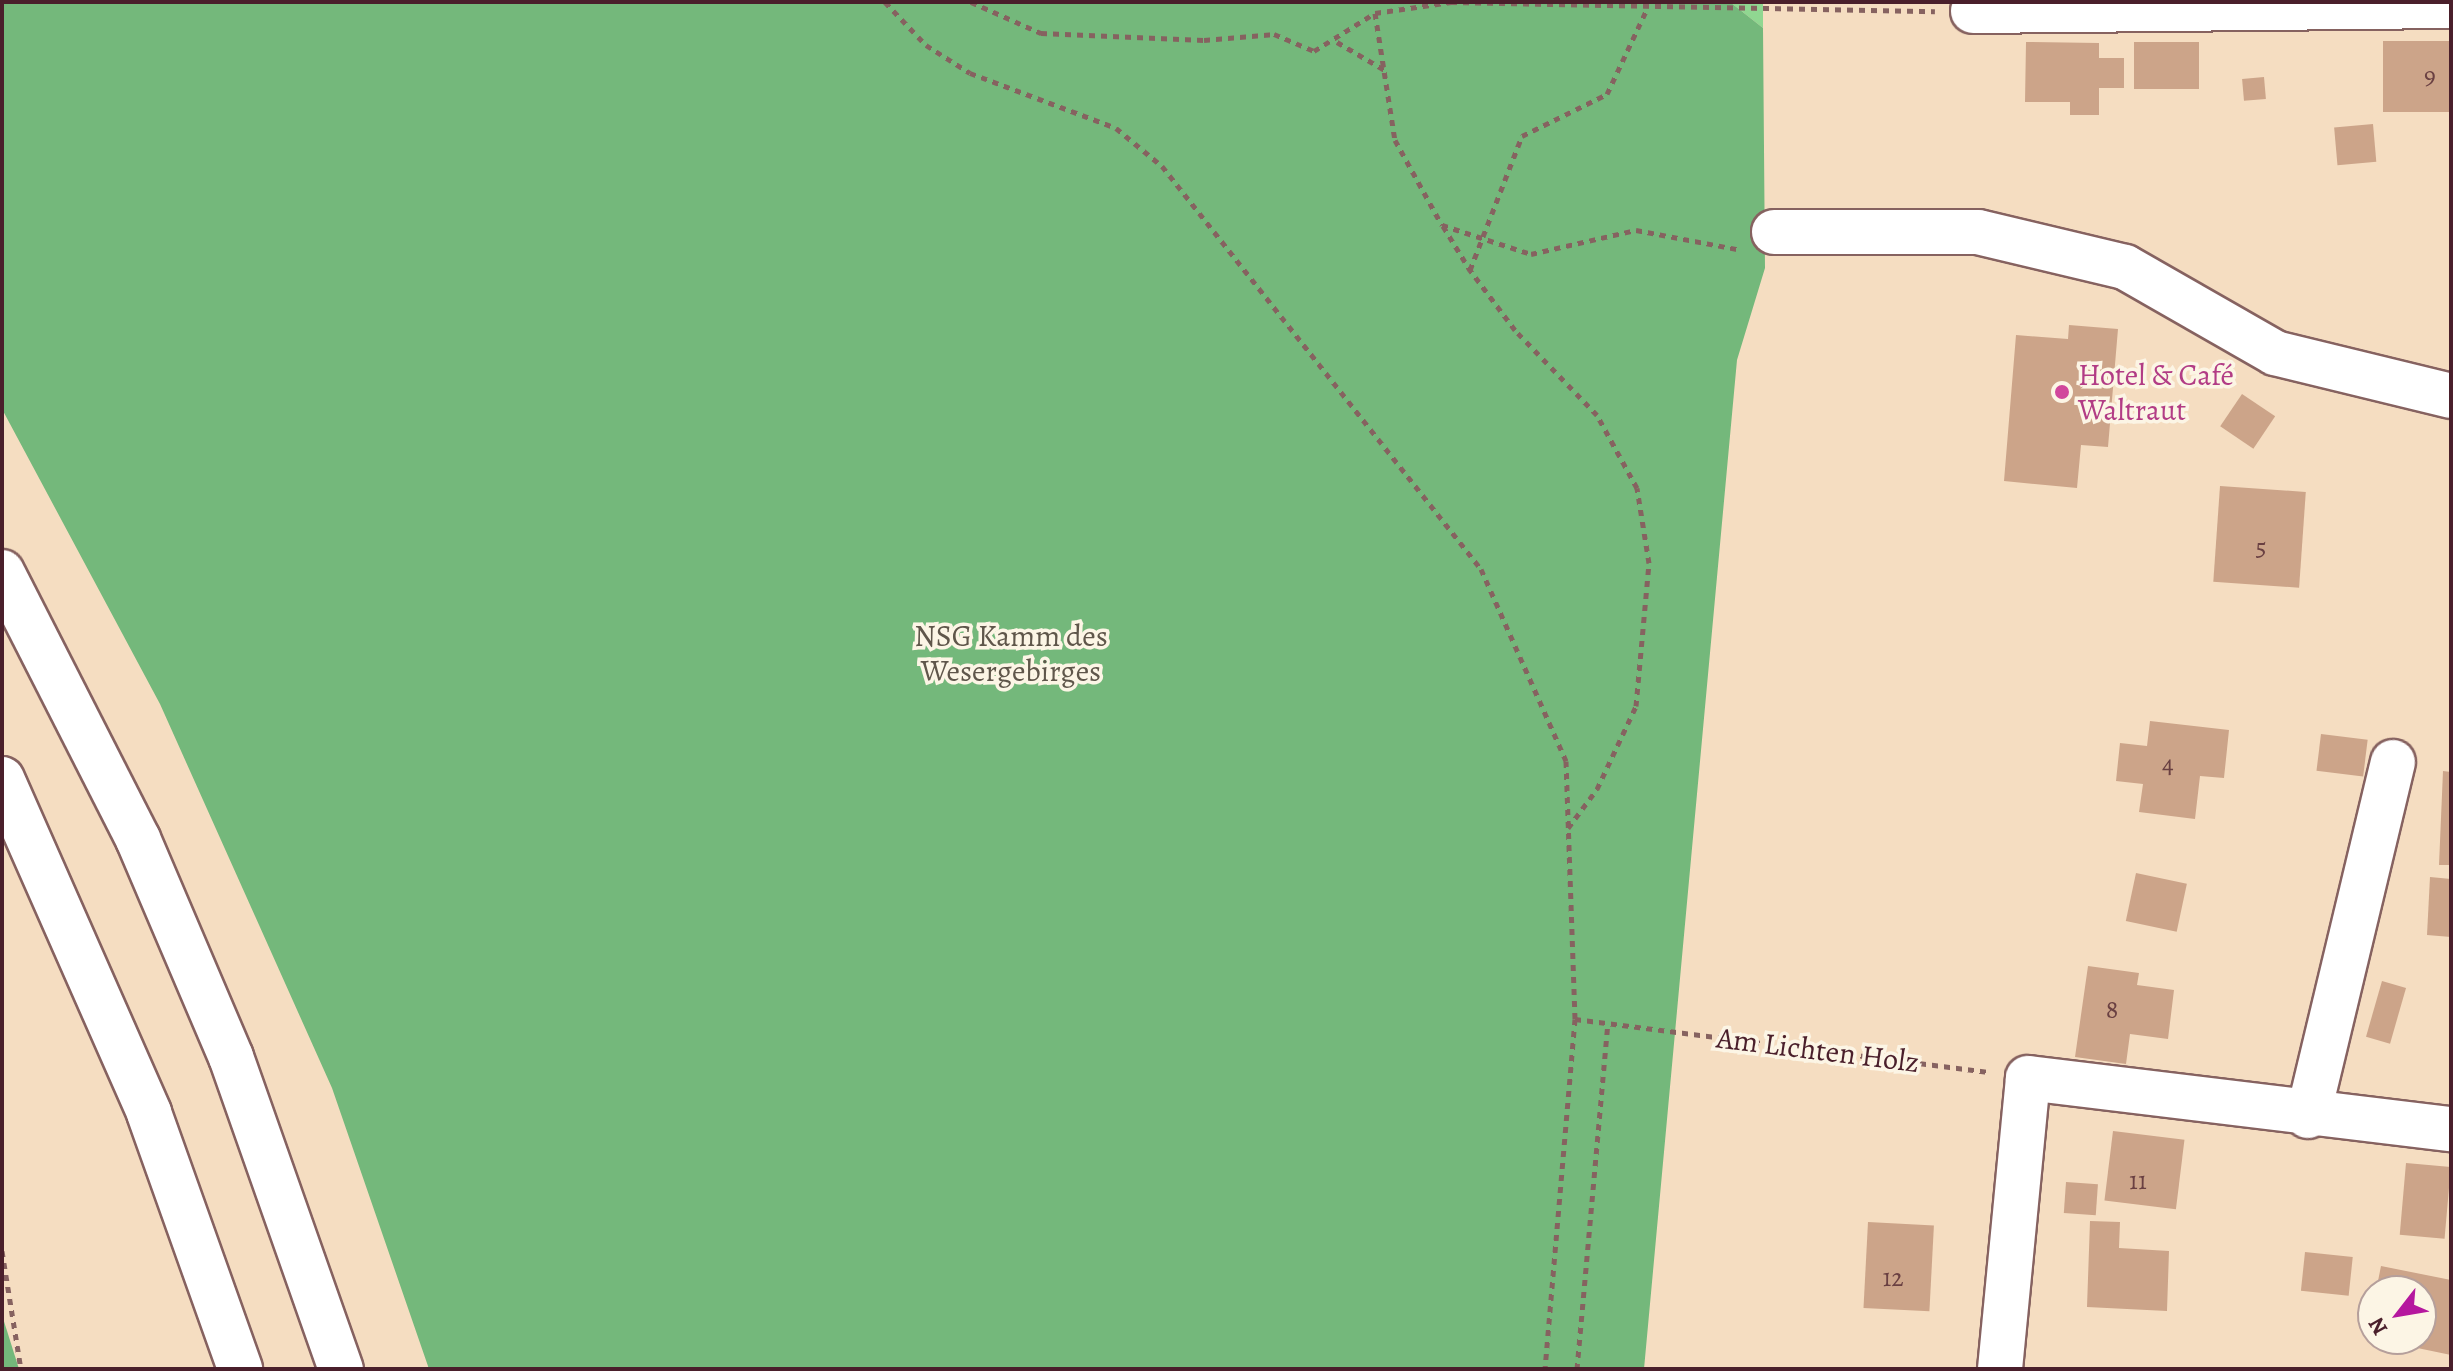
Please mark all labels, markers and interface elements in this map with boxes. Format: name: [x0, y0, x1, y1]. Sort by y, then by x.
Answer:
house number: 9: [2424, 60, 2436, 92]
place label: Hotel & Café Waltraut: [2078, 357, 2234, 428]
marker: Hotel & Café Waltraut: [2053, 383, 2071, 401]
house number: 5: [2255, 531, 2267, 563]
park label: NSG Kamm des Wesergebirges: [914, 618, 1108, 688]
house number: 4: [2162, 749, 2174, 781]
house number: 8: [2106, 994, 2118, 1026]
street label: Am Lichten Holz: [1715, 1020, 1921, 1080]
house number: 11: [2129, 1165, 2147, 1197]
house number: 12: [1882, 1262, 1904, 1294]
north arrow: [2357, 1275, 2437, 1355]
text: N: [2361, 1312, 2395, 1341]

